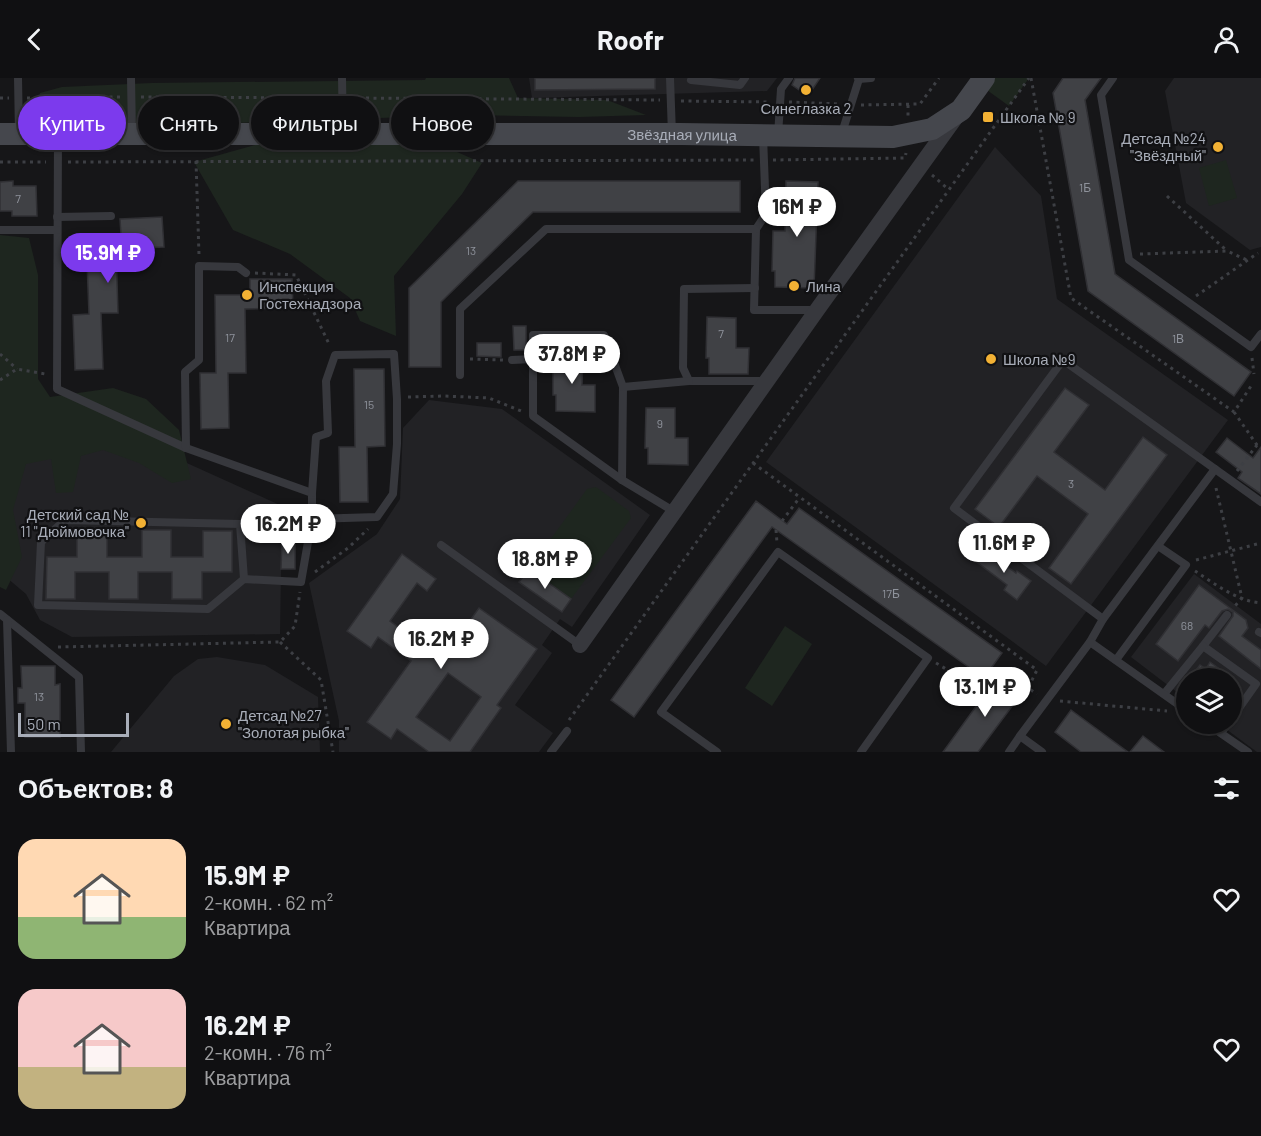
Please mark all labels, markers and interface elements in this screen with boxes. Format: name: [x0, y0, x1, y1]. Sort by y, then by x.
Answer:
icon: back: [18, 23, 51, 56]
text: Roofr: [597, 23, 664, 55]
icon: person: [1210, 23, 1243, 56]
marker: Синеглазка 2: [799, 83, 813, 97]
chip: Купить: [18, 96, 126, 150]
chip: Снять: [138, 96, 239, 150]
chip: Фильтры: [251, 96, 379, 150]
chip: Новое: [391, 96, 494, 150]
place label: Синеглазка 2: [760, 99, 852, 117]
place label: Школа № 9: [1000, 108, 1076, 126]
marker: Школа № 9: [981, 110, 995, 124]
street label: Звёздная улица: [627, 125, 738, 144]
place label: Детсад №24 "Звёздный": [1121, 129, 1206, 164]
marker: Детсад №24 "Звёздный": [1211, 140, 1225, 154]
house number: 1Б: [1079, 180, 1091, 194]
pin: 16M ₽: [755, 187, 839, 238]
house number: 7: [15, 191, 21, 205]
text: 16M ₽: [772, 194, 822, 218]
pin: 15.9M ₽: [53, 233, 163, 284]
text: 15.9M ₽: [75, 240, 141, 264]
house number: 13: [466, 243, 476, 257]
place label: Инспекция Гостехнадзора: [259, 277, 362, 312]
place label: Лина: [806, 277, 842, 295]
marker: Лина: [787, 279, 801, 293]
marker: Инспекция Гостехнадзора: [240, 288, 254, 302]
house number: 7: [718, 326, 724, 340]
house number: 17: [225, 330, 235, 344]
house number: 1В: [1172, 331, 1184, 345]
pin: 37.8M ₽: [517, 334, 627, 385]
text: 37.8M ₽: [538, 341, 606, 365]
place label: Школа №9: [1003, 350, 1076, 368]
marker: Школа №9: [984, 352, 998, 366]
house number: 15: [364, 397, 374, 411]
house number: 9: [657, 416, 663, 430]
house number: 3: [1068, 476, 1074, 490]
pin: 16.2M ₽: [233, 504, 343, 555]
place label: Детский сад № 11 "Дюймовочка": [20, 505, 129, 540]
text: 16.2M ₽: [255, 511, 321, 535]
marker: Детский сад № 11 "Дюймовочка": [134, 516, 148, 530]
pin: 11.6M ₽: [949, 523, 1059, 574]
text: 11.6M ₽: [973, 530, 1035, 554]
pin: 18.8M ₽: [490, 539, 600, 590]
text: 18.8M ₽: [512, 546, 578, 570]
house number: 17Б: [882, 586, 900, 600]
house number: 68: [1181, 618, 1193, 632]
pin: 16.2M ₽: [386, 619, 496, 670]
text: 16.2M ₽: [408, 626, 474, 650]
pin: 13.1M ₽: [930, 667, 1040, 718]
map controls: [1176, 668, 1242, 734]
button: layers: [1176, 668, 1242, 734]
text: 13.1M ₽: [954, 674, 1016, 698]
house number: 13: [34, 689, 44, 703]
place label: Детсад №27 "Золотая рыбка": [238, 706, 349, 741]
scale bar: [18, 710, 129, 738]
text: 50 m: [27, 714, 61, 733]
marker: Детсад №27 "Золотая рыбка": [219, 717, 233, 731]
text: Объектов: 8: [18, 772, 173, 803]
icon: filters: [1210, 772, 1243, 805]
text: 15.9M ₽: [204, 859, 290, 890]
icon: home: [66, 863, 138, 935]
icon: heart: [1210, 883, 1243, 916]
text: 2-комн. · 62 m²: [204, 890, 333, 914]
text: Квартира: [204, 915, 290, 939]
text: 16.2M ₽: [204, 1009, 291, 1040]
icon: home: [66, 1013, 138, 1085]
icon: heart: [1210, 1033, 1243, 1066]
text: 2-комн. · 76 m²: [204, 1040, 332, 1064]
text: Квартира: [204, 1065, 290, 1089]

